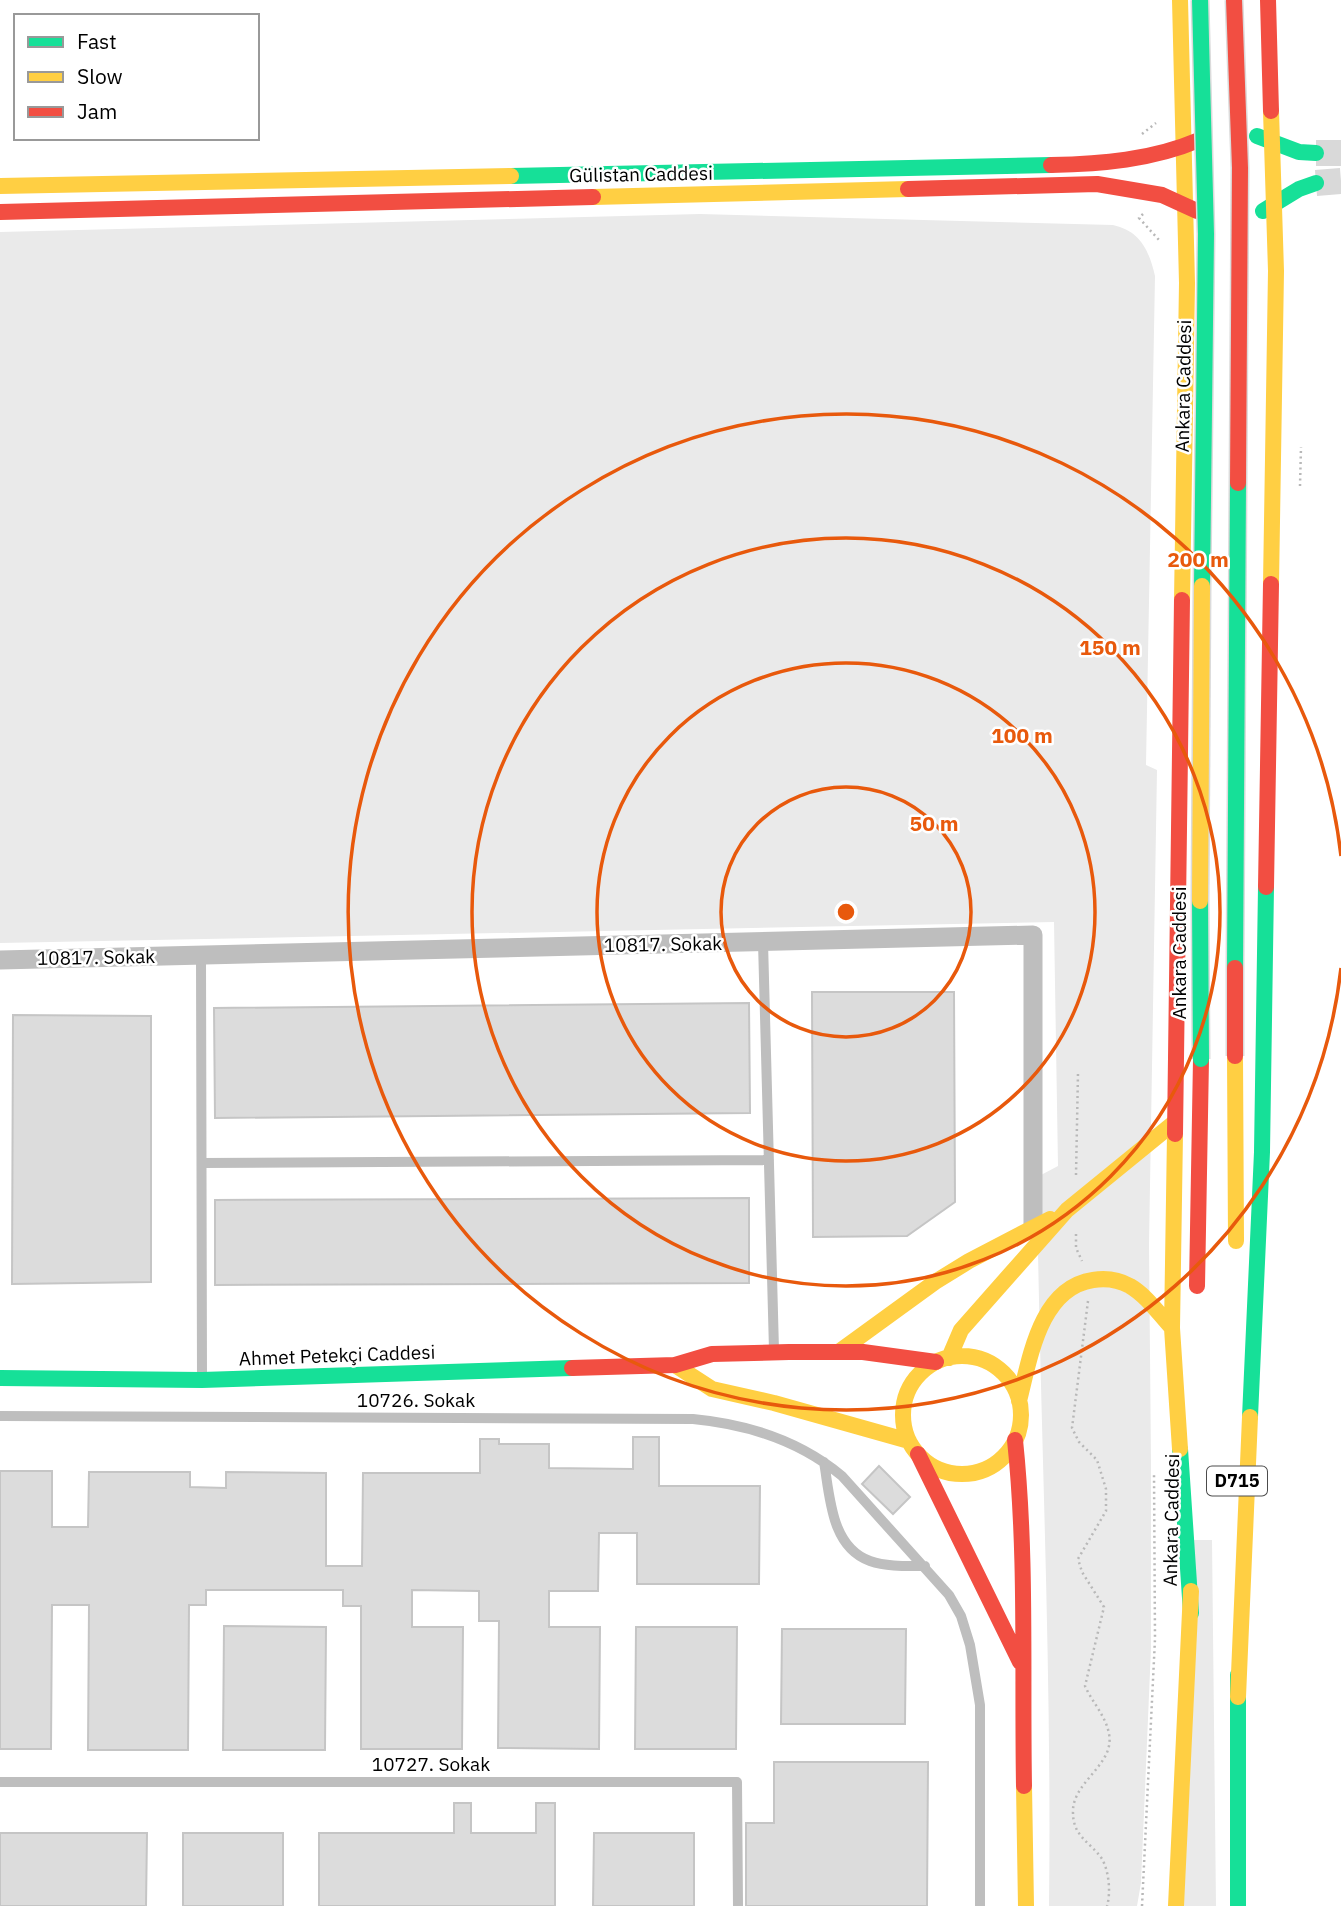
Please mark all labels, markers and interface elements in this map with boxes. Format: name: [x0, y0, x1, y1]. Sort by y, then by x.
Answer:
legend: [14, 14, 259, 140]
text: Fast: [77, 27, 117, 55]
text: Slow: [77, 62, 123, 90]
text: Jam: [77, 97, 117, 125]
street label: Gülistan Caddesi: [569, 161, 713, 187]
street label: Ankara Caddesi: [1170, 319, 1196, 453]
text: 200 m: [1167, 545, 1229, 573]
text: 150 m: [1079, 633, 1141, 661]
text: 100 m: [991, 721, 1053, 749]
text: 50 m: [910, 809, 958, 837]
street label: Ankara Caddesi: [1167, 887, 1191, 1019]
centre of rings: [834, 900, 858, 924]
street label: 10817. Sokak: [604, 931, 722, 957]
street label: 10817. Sokak: [37, 944, 155, 970]
street label: Ahmet Petekçi Caddesi: [238, 1340, 436, 1370]
street label: 10726. Sokak: [357, 1388, 475, 1412]
street label: Ankara Caddesi: [1158, 1453, 1184, 1587]
road number: D715: [1207, 1466, 1267, 1496]
street label: 10727. Sokak: [372, 1752, 490, 1776]

